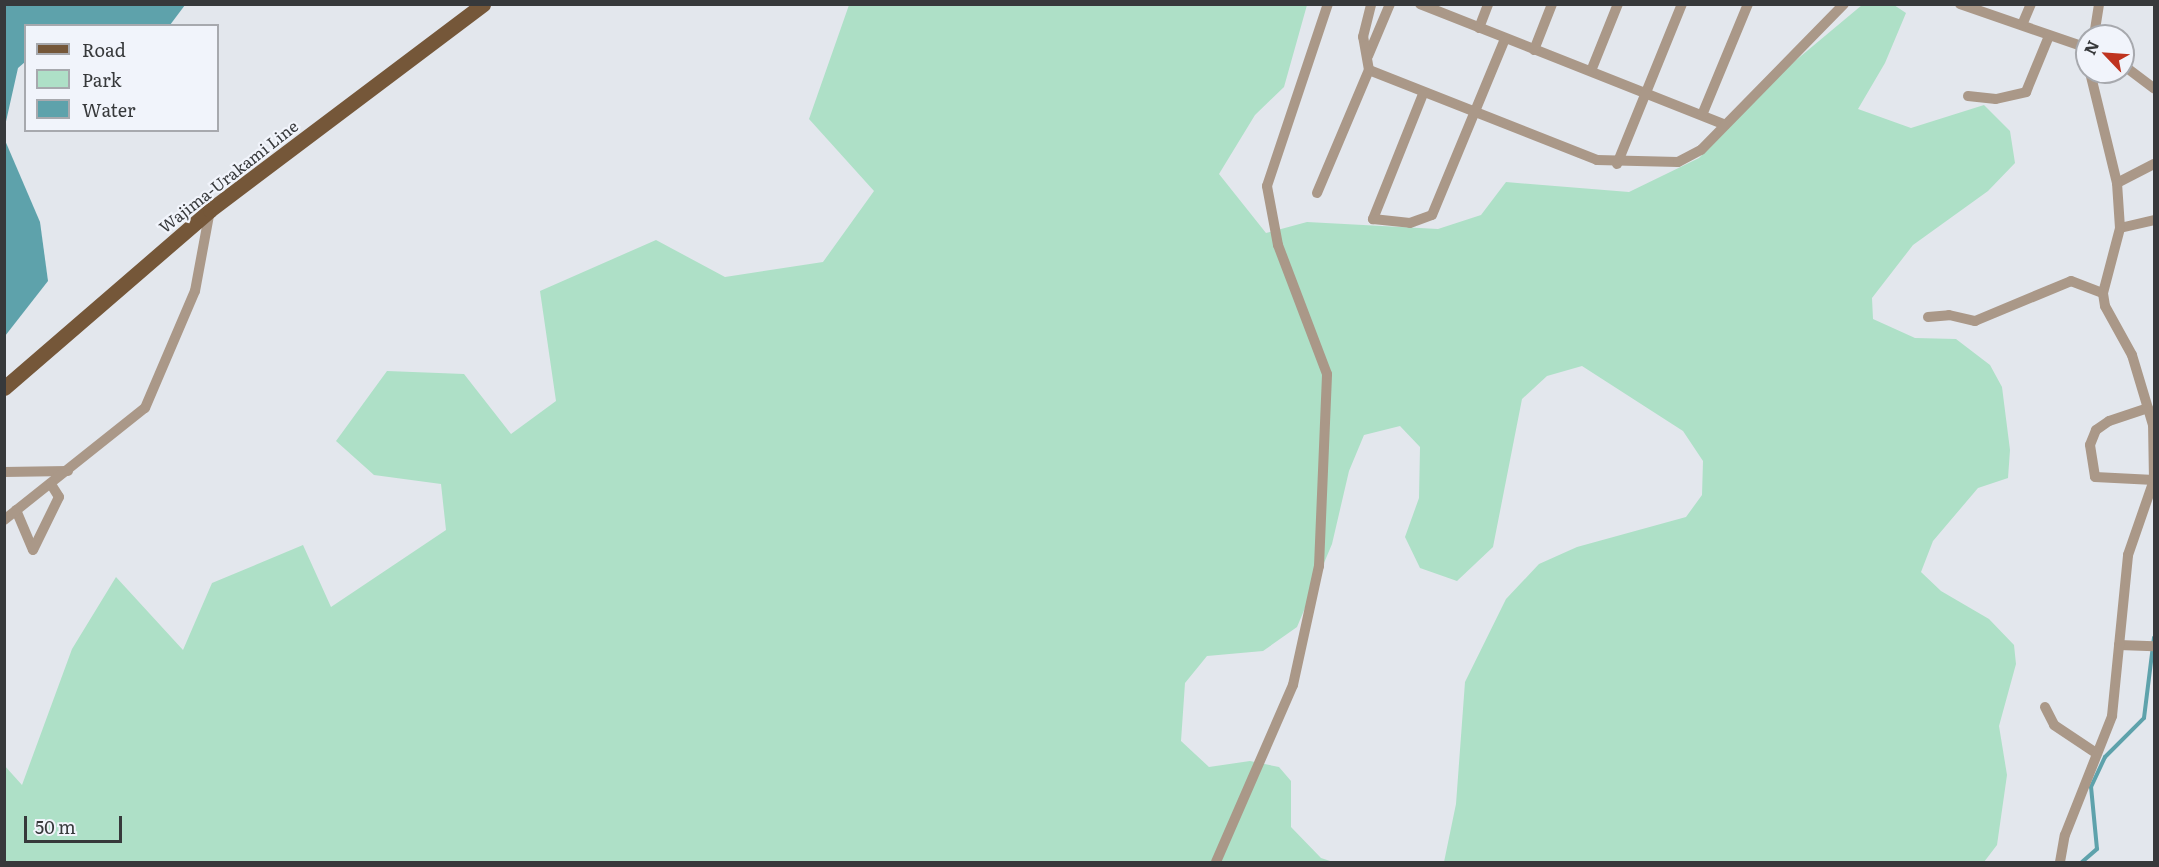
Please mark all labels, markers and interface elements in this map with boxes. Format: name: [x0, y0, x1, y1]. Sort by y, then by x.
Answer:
legend: [24, 24, 219, 132]
north arrow: [2075, 24, 2135, 84]
text: Road: [82, 36, 126, 63]
text: N: [2077, 36, 2104, 58]
text: Park: [82, 66, 121, 93]
text: Water: [82, 96, 135, 123]
street label: Wajima-Urakami Line: [155, 116, 301, 236]
scale bar: [27, 804, 124, 842]
text: 50 m: [35, 813, 76, 840]

